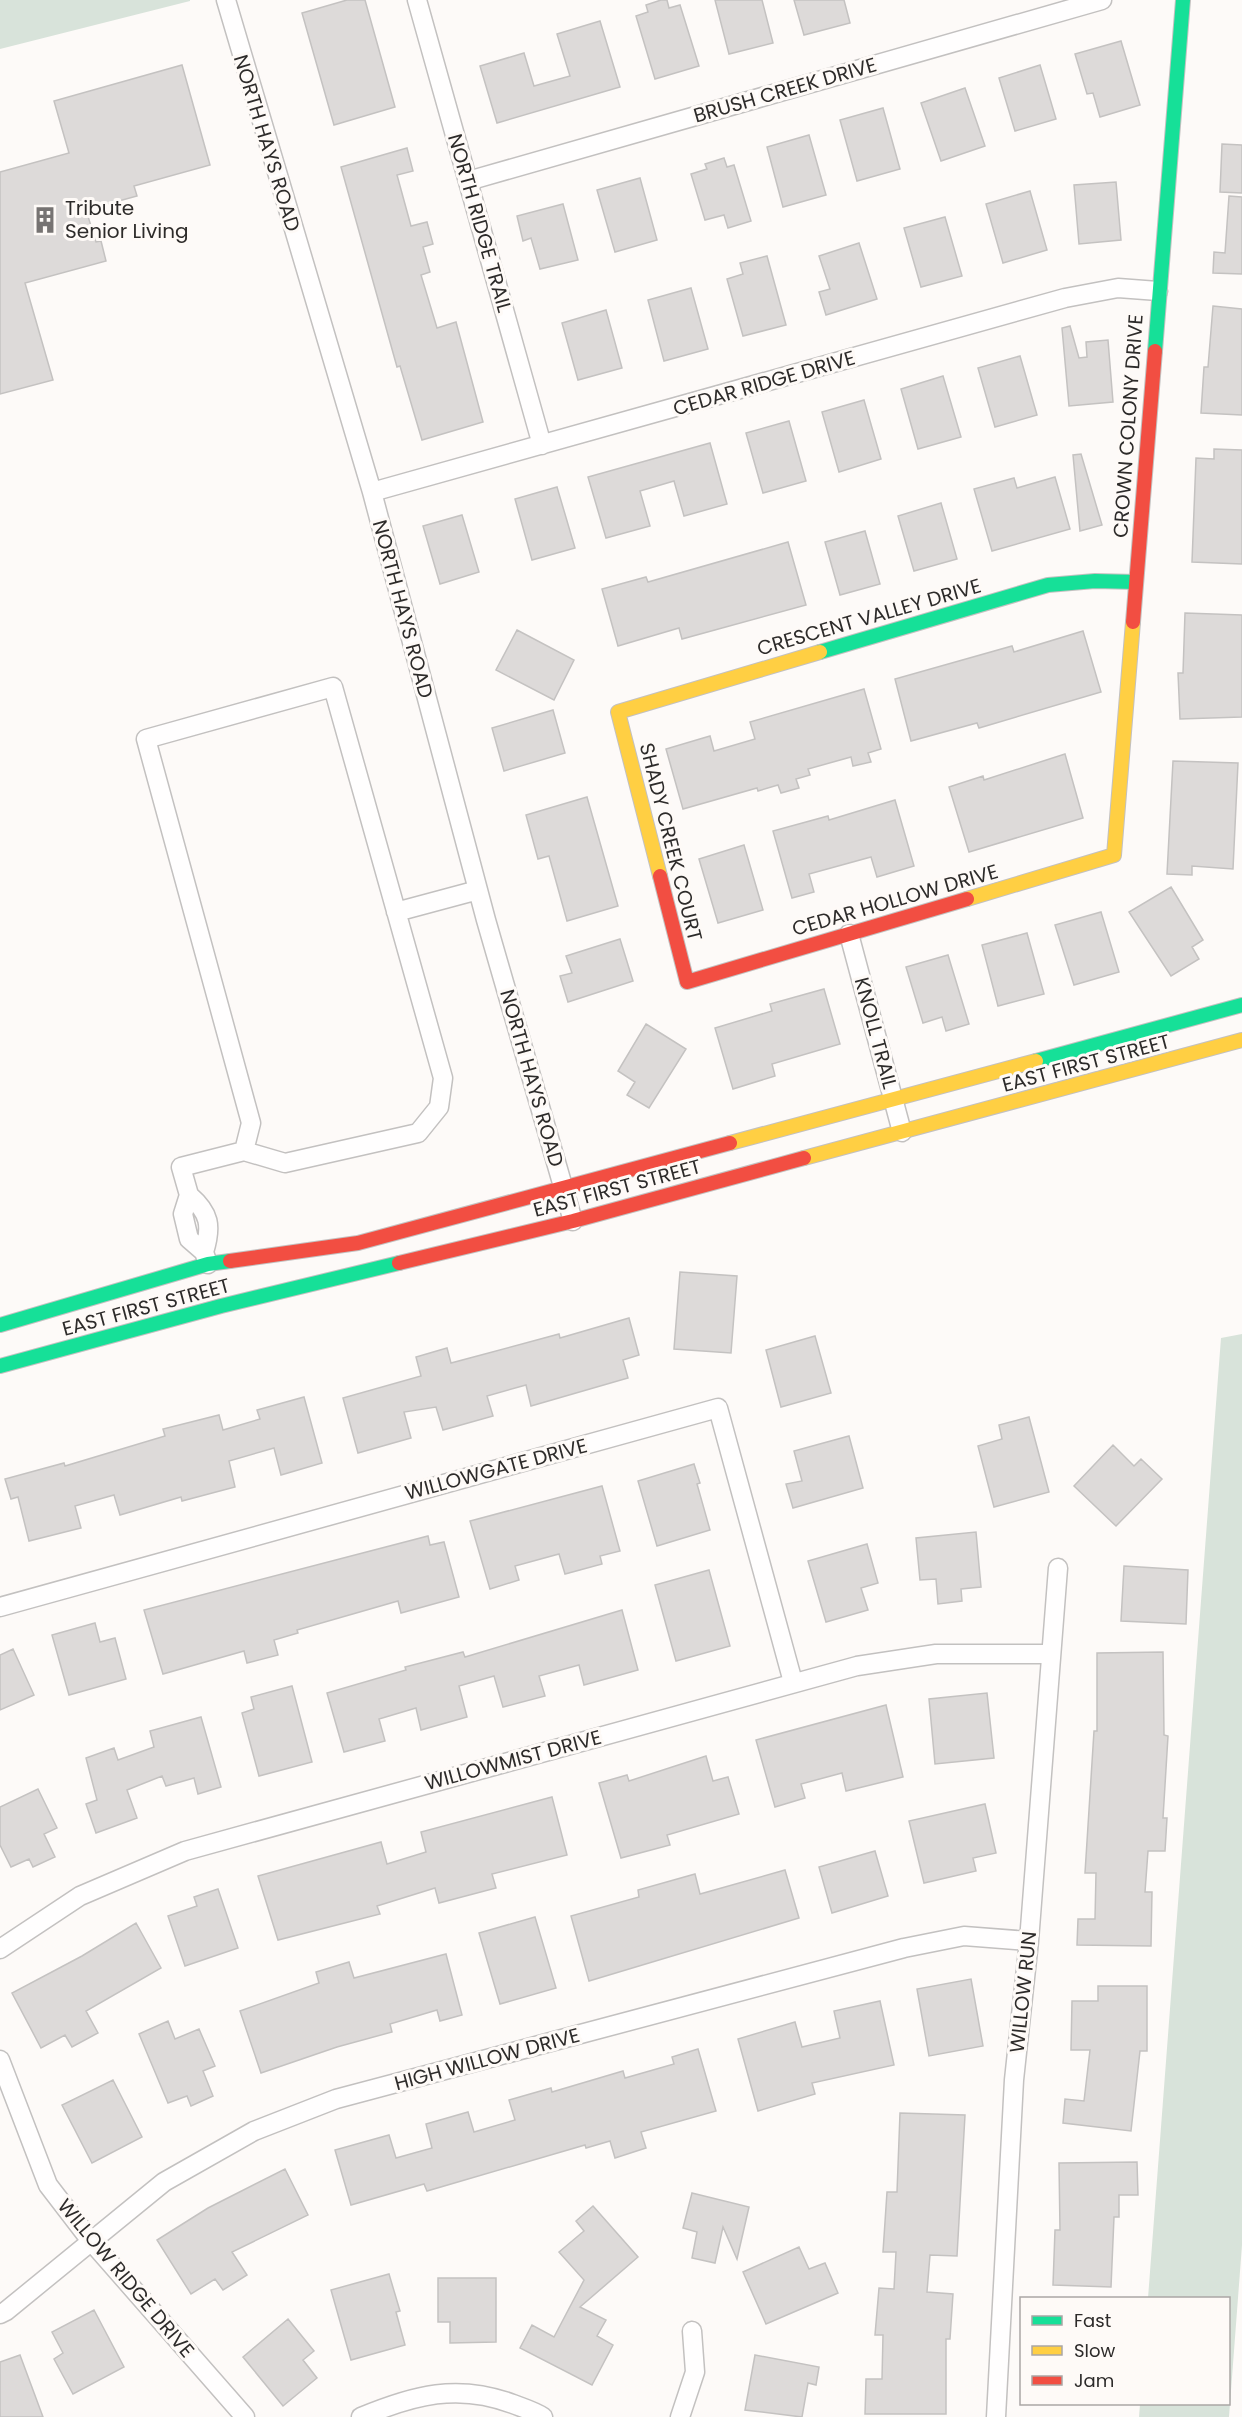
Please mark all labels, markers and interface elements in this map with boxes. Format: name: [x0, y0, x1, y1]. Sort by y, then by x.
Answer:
street label: BRUSH CREEK DRIVE: [690, 50, 880, 130]
street label: NORTH HAYS ROAD: [227, 51, 307, 235]
street label: NORTH RIDGE TRAIL: [441, 131, 519, 316]
place label: Tribute Senior Living: [65, 194, 188, 245]
building icon: Tribute Senior Living: [30, 205, 60, 235]
street label: CROWN COLONY DRIVE: [1106, 313, 1150, 539]
street label: CEDAR RIDGE DRIVE: [670, 344, 858, 422]
street label: NORTH HAYS ROAD: [366, 517, 440, 701]
street label: CRESCENT VALLEY DRIVE: [754, 572, 984, 662]
street label: SHADY CREEK COURT: [633, 740, 709, 944]
street label: CEDAR HOLLOW DRIVE: [789, 857, 1001, 943]
street label: KNOLL TRAIL: [848, 974, 904, 1092]
street label: NORTH HAYS ROAD: [493, 986, 571, 1170]
street label: EAST FIRST STREET: [999, 1027, 1173, 1099]
street label: EAST FIRST STREET: [530, 1152, 704, 1224]
street label: EAST FIRST STREET: [59, 1271, 233, 1343]
street label: WILLOWGATE DRIVE: [402, 1431, 590, 1507]
street label: WILLOWMIST DRIVE: [421, 1723, 605, 1797]
street label: WILLOW RUN: [1003, 1930, 1043, 2054]
street label: HIGH WILLOW DRIVE: [391, 2021, 583, 2097]
street label: WILLOW RIDGE DRIVE: [51, 2193, 201, 2363]
legend: [1020, 2297, 1230, 2405]
text: Fast: [1074, 2308, 1111, 2333]
text: Slow: [1074, 2338, 1116, 2363]
text: Jam: [1074, 2368, 1114, 2393]

